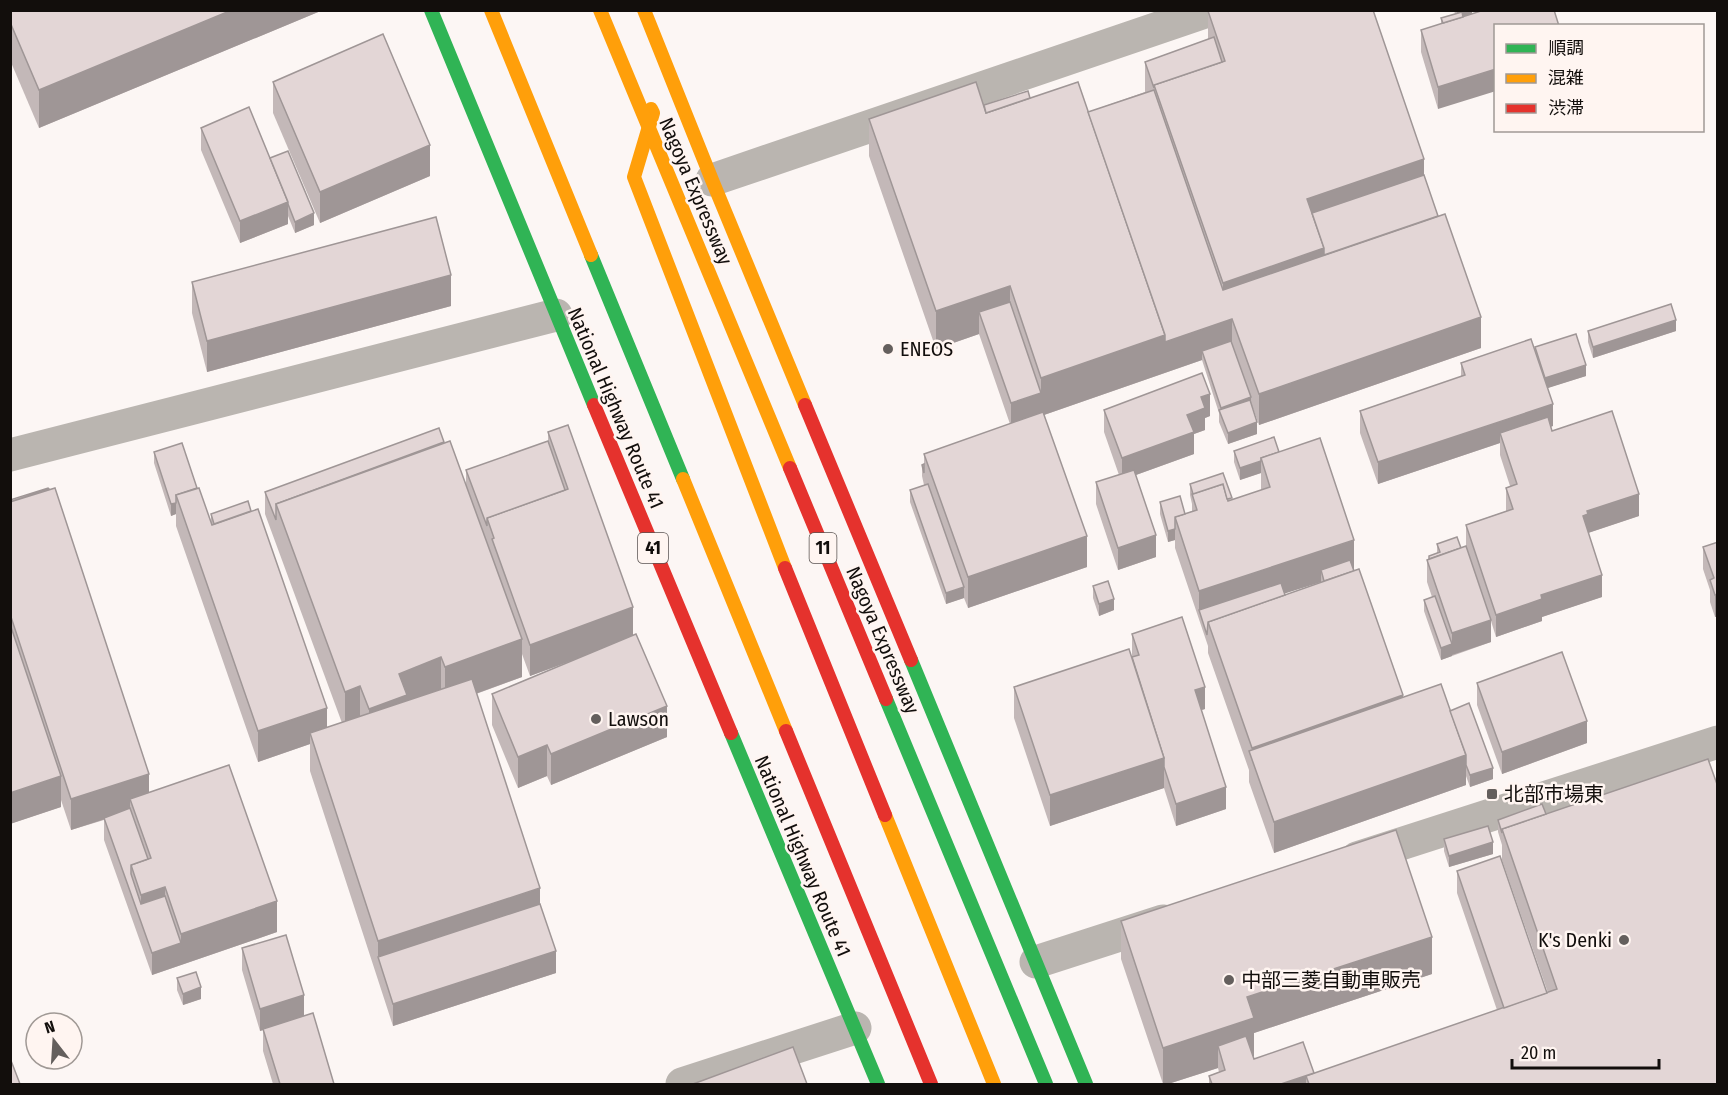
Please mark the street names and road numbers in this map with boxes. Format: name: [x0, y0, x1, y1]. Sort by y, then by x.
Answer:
street label: Nagoya Expressway: [654, 114, 738, 268]
street label: National Highway Route 41: [563, 304, 669, 512]
road number: 41: [638, 533, 668, 563]
road number: 11: [810, 533, 836, 563]
street label: Nagoya Expressway: [841, 563, 925, 717]
street label: National Highway Route 41: [750, 752, 856, 960]

